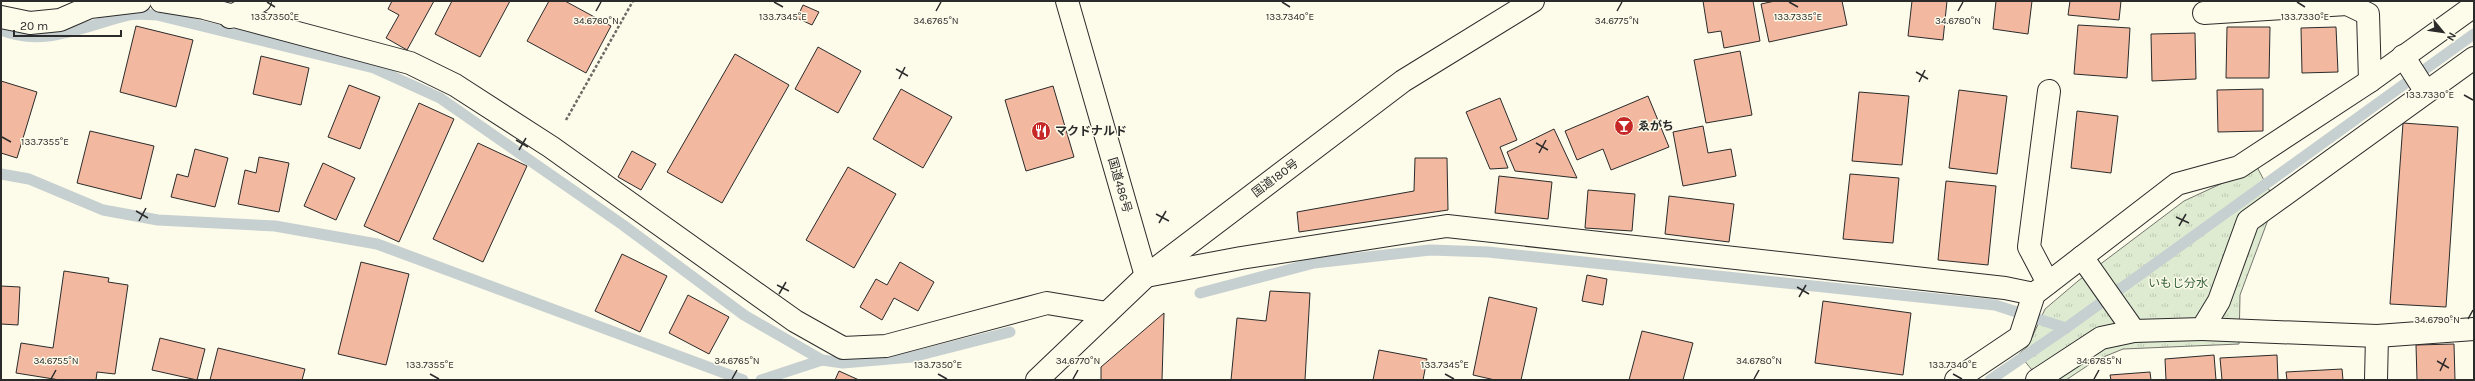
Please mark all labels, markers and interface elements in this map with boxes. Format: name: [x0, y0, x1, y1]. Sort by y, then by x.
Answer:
text: 133.7350°E: [251, 11, 299, 23]
text: 133.7345°E: [759, 11, 807, 23]
text: 133.7340°E: [1266, 11, 1314, 23]
text: 133.7335°E: [1774, 11, 1822, 23]
text: 133.7330°E: [2281, 11, 2329, 23]
scale bar: [14, 12, 121, 38]
north arrow: [2423, 12, 2463, 52]
text: 34.6760°N: [573, 15, 619, 27]
text: 34.6765°N: [913, 15, 959, 27]
text: 34.6775°N: [1595, 15, 1639, 27]
text: 34.6780°N: [1935, 15, 1981, 27]
text: 20 m: [20, 19, 48, 33]
text: N: [2444, 30, 2459, 43]
text: 133.7330°E: [2406, 89, 2454, 101]
bar icon: ゑがち: [1613, 115, 1635, 137]
place label: ゑがち: [1638, 119, 1674, 133]
restaurant icon: マクドナルド: [1030, 120, 1052, 142]
place label: マクドナルド: [1055, 124, 1127, 138]
text: 133.7355°E: [21, 136, 69, 148]
street label: 国道486号: [1105, 156, 1135, 214]
street label: 国道180号: [1249, 156, 1301, 200]
park label: いもじ分水: [2148, 276, 2208, 290]
text: 34.6790°N: [2414, 314, 2460, 326]
text: 34.6755°N: [33, 355, 79, 367]
text: 34.6765°N: [714, 355, 760, 367]
text: 34.6770°N: [1056, 355, 1100, 367]
text: 34.6780°N: [1736, 355, 1782, 367]
text: 34.6785°N: [2076, 355, 2122, 367]
text: 133.7355°E: [406, 359, 454, 371]
text: 133.7350°E: [914, 359, 962, 371]
text: 133.7345°E: [1421, 359, 1469, 371]
text: 133.7340°E: [1929, 359, 1977, 371]

